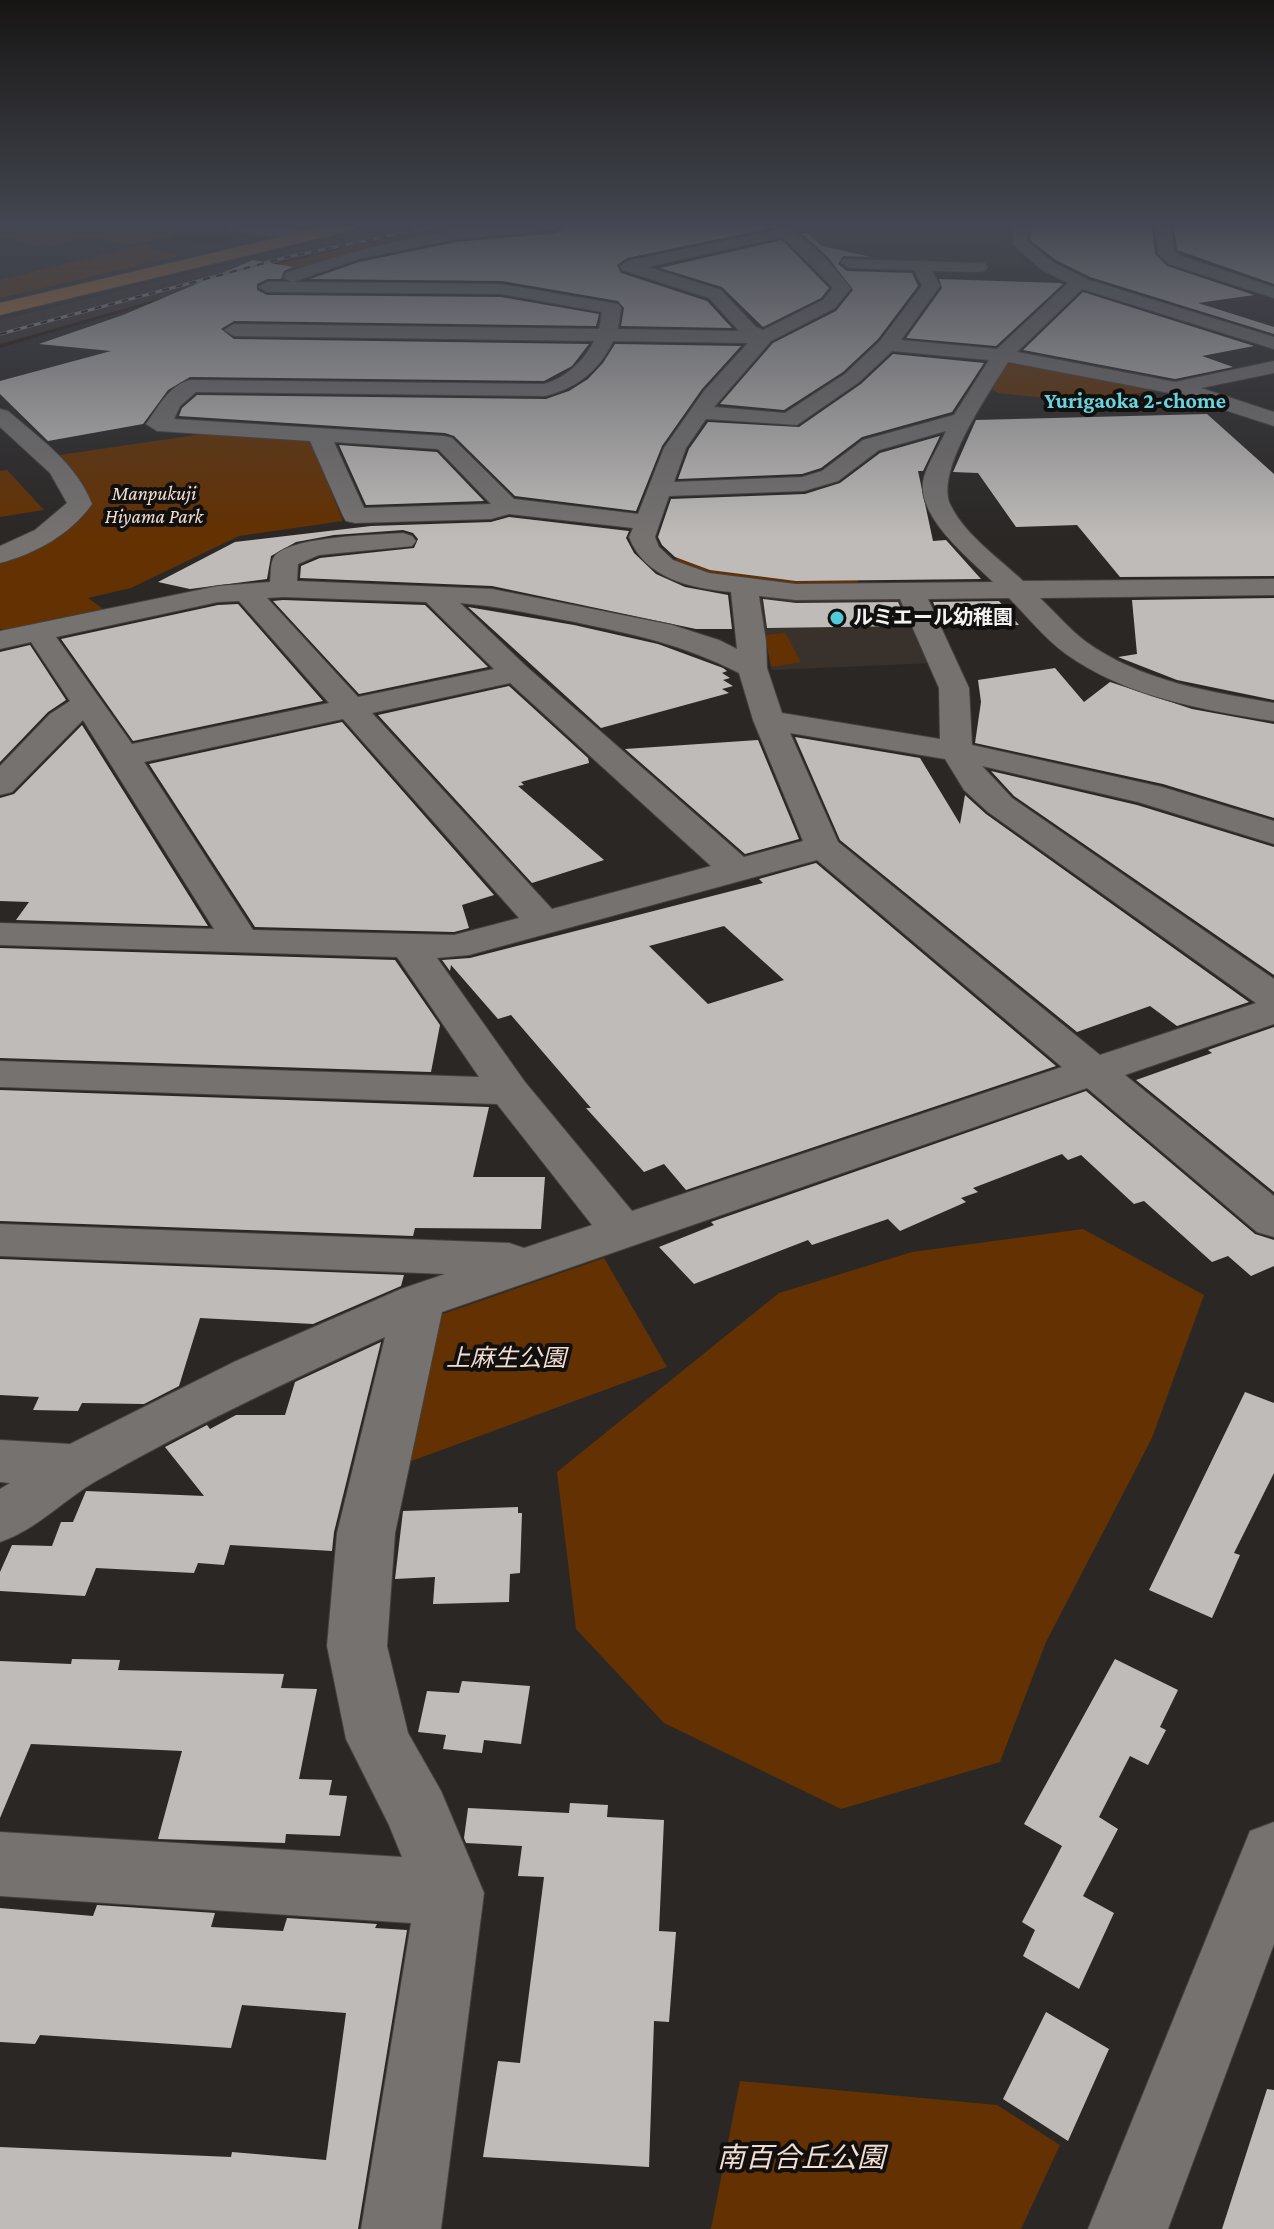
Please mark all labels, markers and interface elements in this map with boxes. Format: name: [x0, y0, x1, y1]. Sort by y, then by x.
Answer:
district label: Yurigaoka 2-chome: [1044, 388, 1226, 414]
park label: Manpukuji Hiyama Park: [105, 482, 203, 529]
place label: ルミエール幼稚園: [853, 606, 1013, 630]
marker: ルミエール幼稚園: [828, 609, 846, 627]
park label: 上麻生公園: [446, 1345, 566, 1373]
park label: 南百合丘公園: [717, 2141, 885, 2175]

